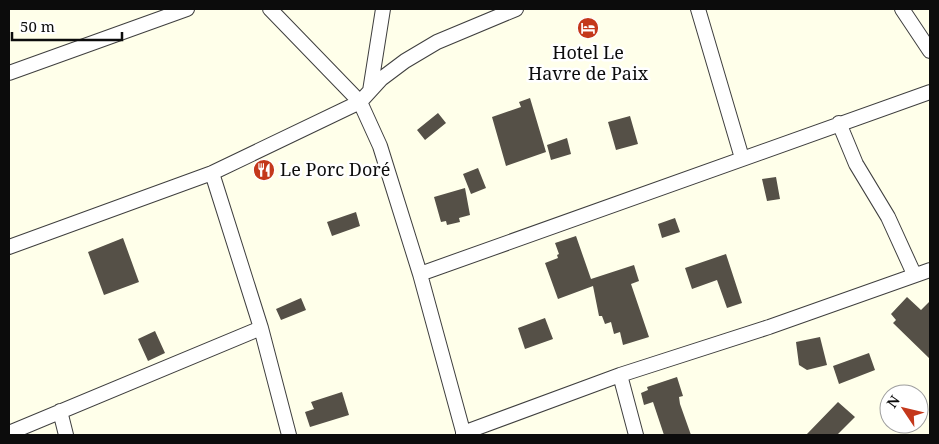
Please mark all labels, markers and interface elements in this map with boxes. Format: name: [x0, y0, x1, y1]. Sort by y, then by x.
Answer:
scale bar: [12, 10, 122, 42]
text: 50 m: [20, 16, 55, 36]
hotel icon: Hotel Le Havre de Paix: [576, 16, 600, 40]
place label: Hotel Le Havre de Paix: [528, 40, 649, 85]
place label: Le Porc Doré: [280, 157, 390, 181]
restaurant icon: Le Porc Doré: [252, 158, 276, 182]
north arrow: [879, 384, 929, 434]
text: N: [882, 391, 904, 411]

